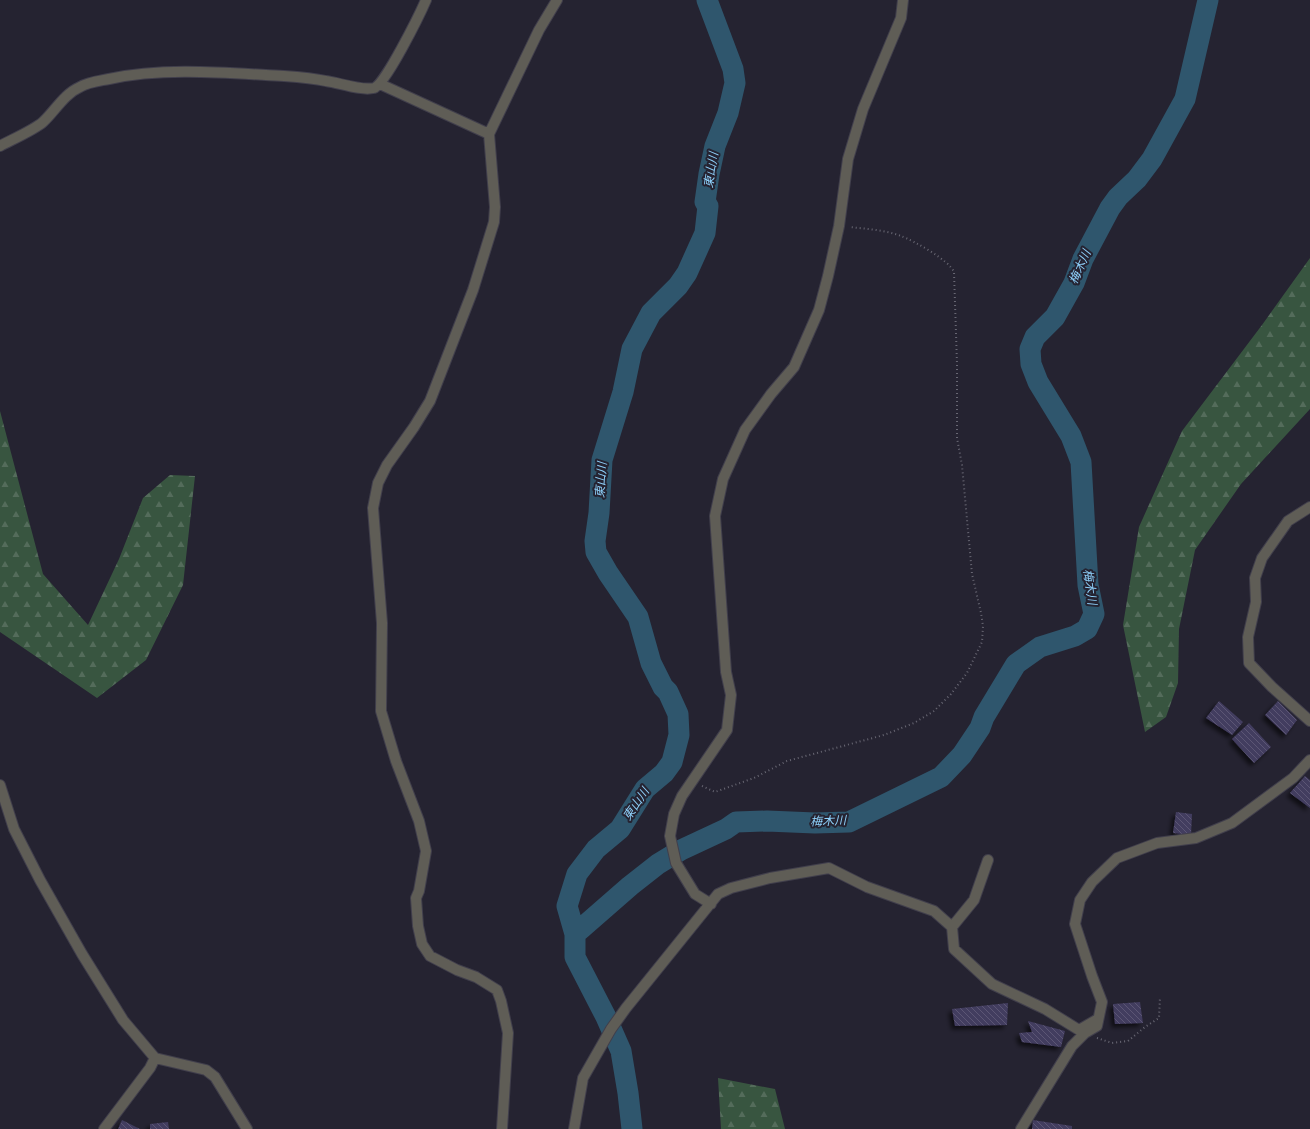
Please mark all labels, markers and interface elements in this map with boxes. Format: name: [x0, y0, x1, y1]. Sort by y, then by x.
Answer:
water label: 東山川: [701, 149, 721, 189]
water label: 梅木川: [1066, 246, 1095, 286]
water label: 東山川: [593, 460, 609, 498]
water label: 梅木川: [1081, 568, 1100, 608]
water label: 東山川: [620, 784, 653, 823]
water label: 梅木川: [810, 813, 848, 829]

